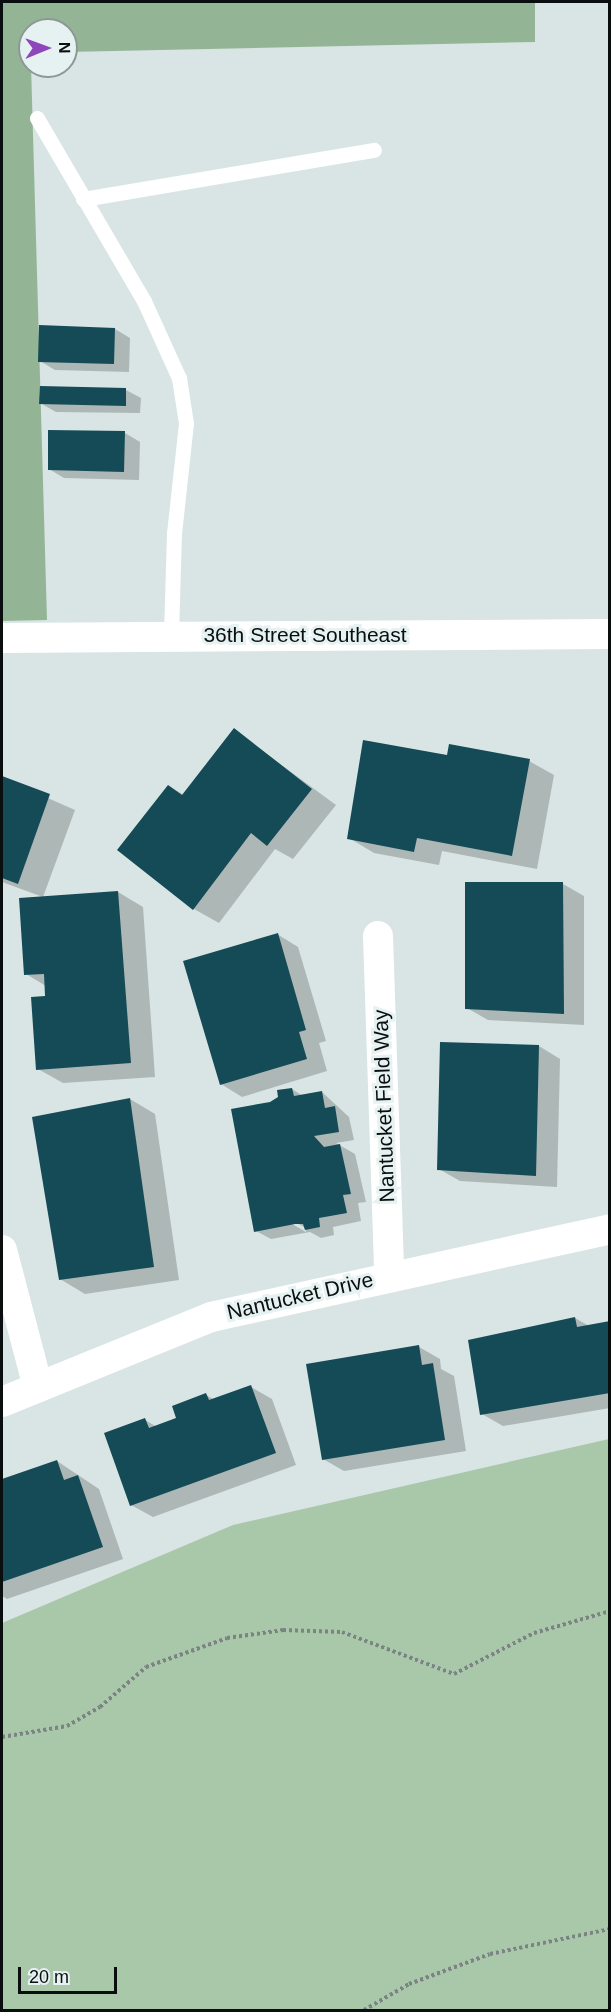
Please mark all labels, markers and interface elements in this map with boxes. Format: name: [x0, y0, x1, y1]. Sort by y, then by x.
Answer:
north arrow: [18, 18, 78, 78]
text: N: [56, 42, 73, 54]
street label: 36th Street Southeast: [203, 622, 407, 648]
street label: Nantucket Field Way: [368, 1009, 400, 1203]
street label: Nantucket Drive: [224, 1267, 376, 1325]
scale bar: [21, 1955, 120, 1993]
text: 20 m: [29, 1967, 69, 1987]

